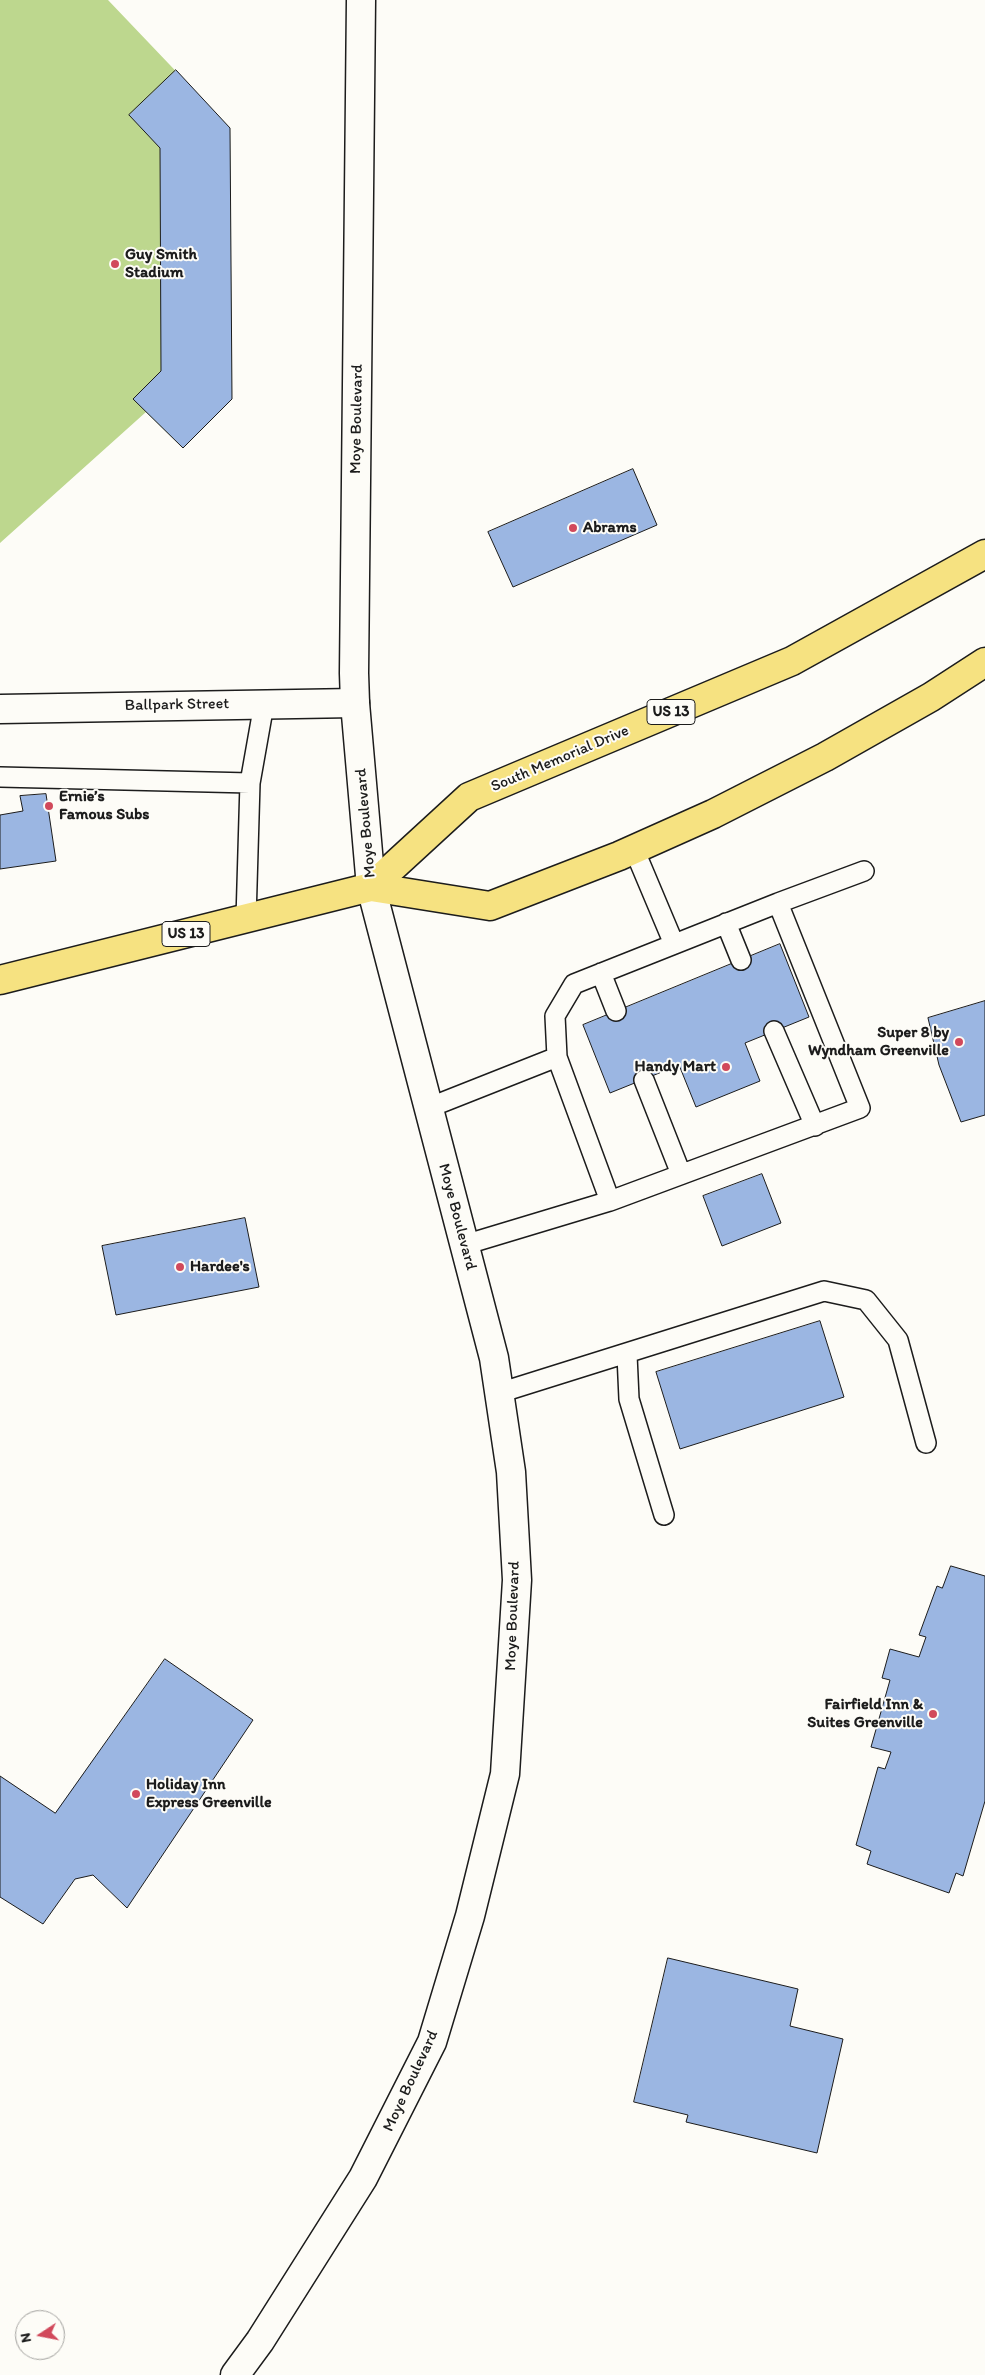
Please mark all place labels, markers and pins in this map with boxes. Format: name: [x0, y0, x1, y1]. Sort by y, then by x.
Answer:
place label: Guy Smith Stadium: [125, 245, 197, 283]
marker: Guy Smith Stadium: [109, 258, 121, 270]
place label: Abrams: [583, 518, 637, 538]
marker: Abrams: [567, 522, 579, 534]
place label: Ernie’s Famous Subs: [59, 787, 149, 825]
marker: Ernie’s Famous Subs: [43, 800, 55, 812]
place label: Super 8 by Wyndham Greenville: [808, 1023, 949, 1061]
marker: Super 8 by Wyndham Greenville: [953, 1036, 965, 1048]
place label: Handy Mart: [635, 1057, 716, 1077]
marker: Handy Mart: [720, 1061, 732, 1073]
place label: Hardee's: [190, 1257, 250, 1277]
marker: Hardee's: [174, 1261, 186, 1273]
place label: Fairfield Inn & Suites Greenville: [807, 1695, 923, 1733]
marker: Fairfield Inn & Suites Greenville: [927, 1708, 939, 1720]
place label: Holiday Inn Express Greenville: [146, 1775, 272, 1813]
marker: Holiday Inn Express Greenville: [130, 1788, 142, 1800]

